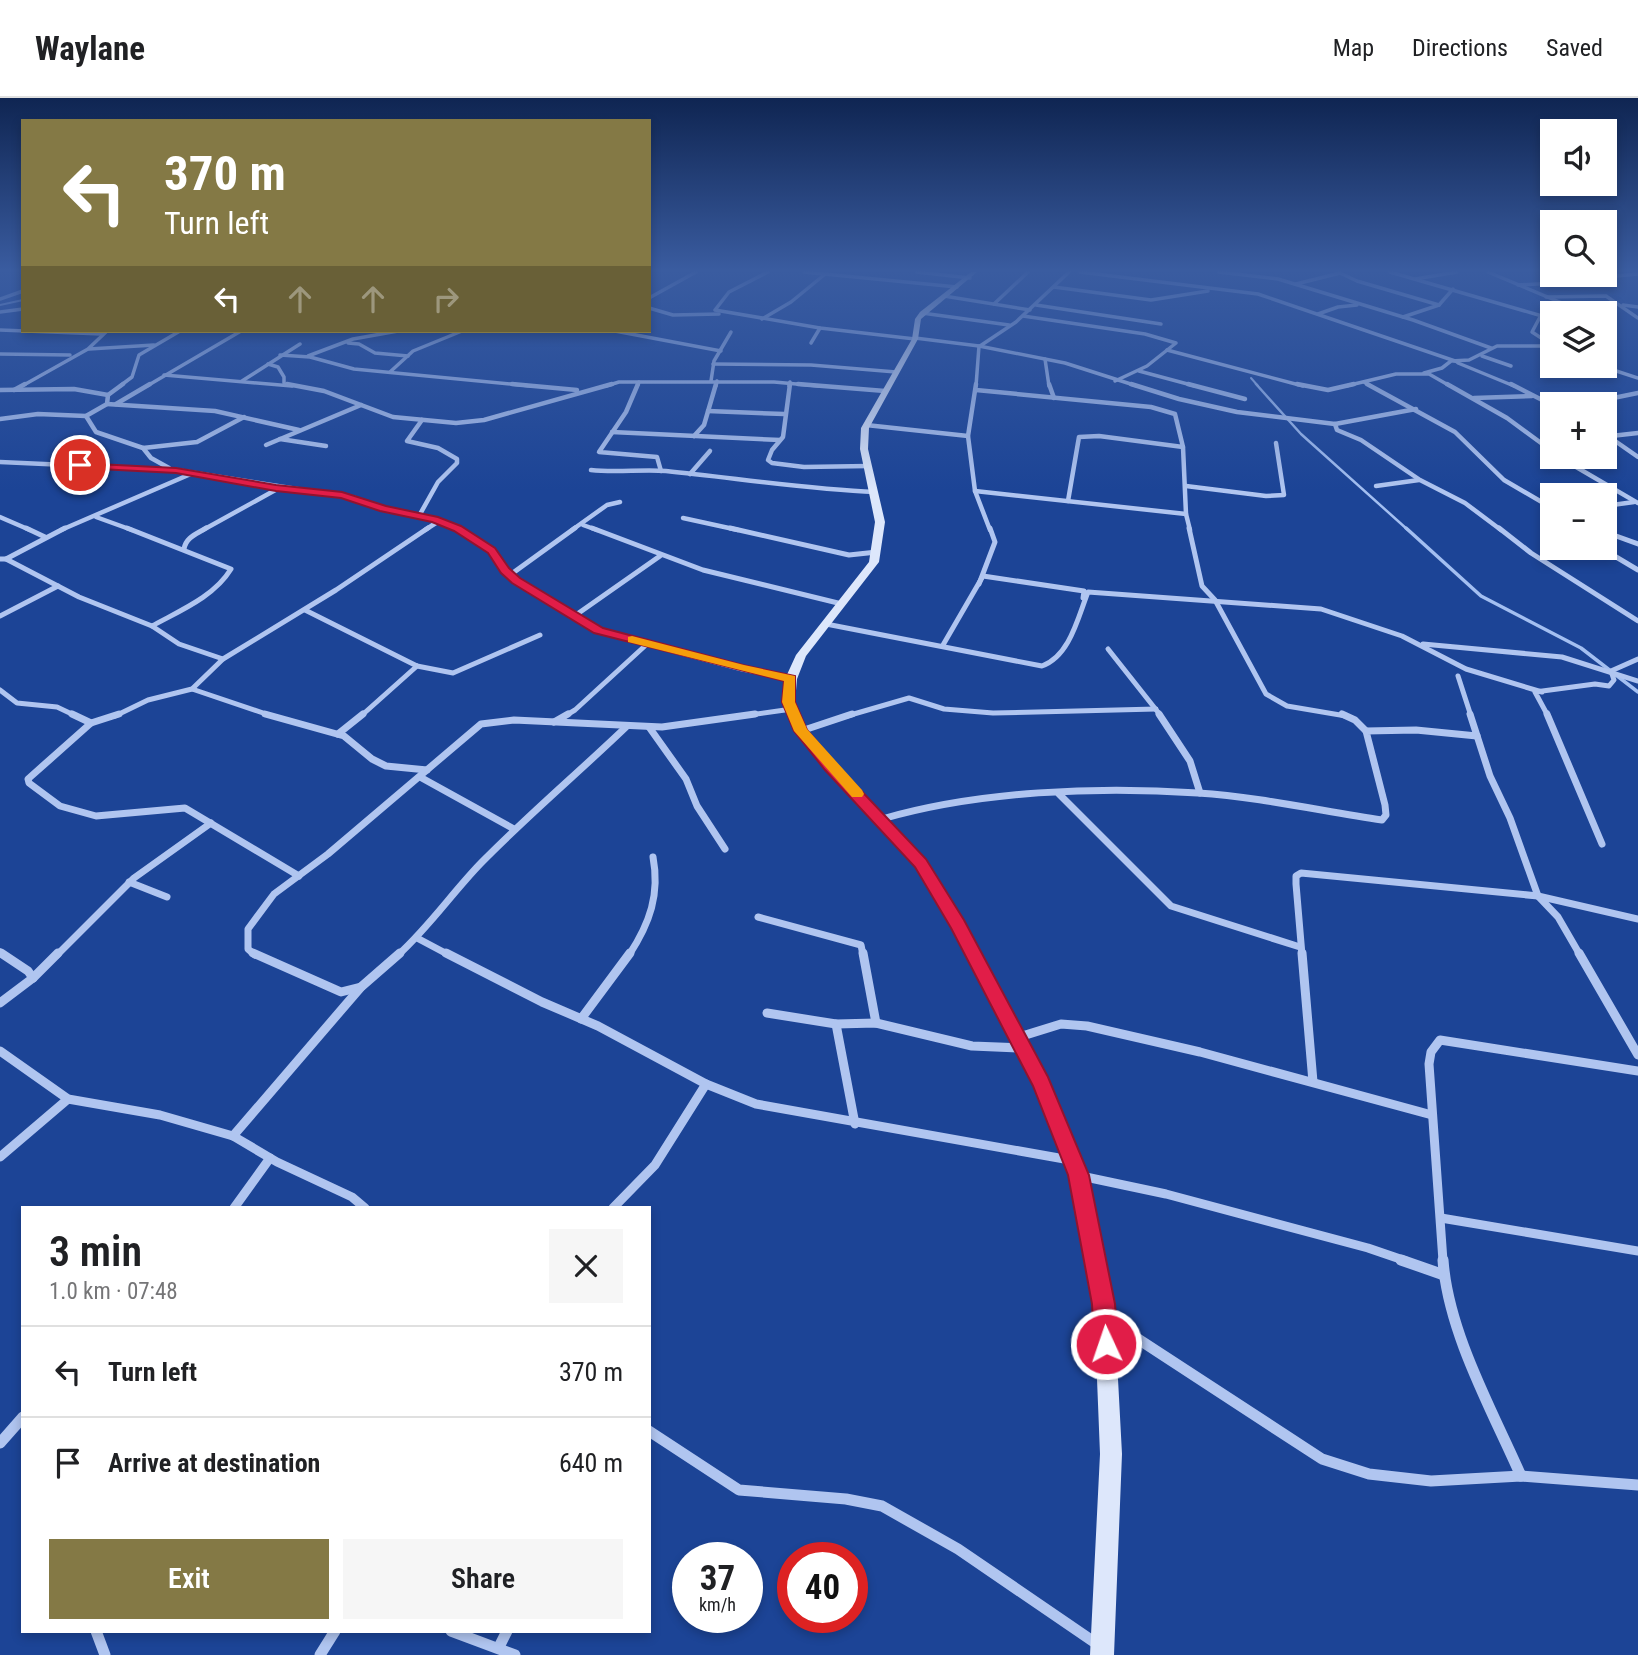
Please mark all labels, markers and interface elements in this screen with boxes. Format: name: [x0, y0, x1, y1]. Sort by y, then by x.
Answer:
text: Waylane: [35, 29, 145, 68]
text: Map: [1333, 34, 1374, 62]
text: Directions: [1412, 34, 1508, 62]
text: Saved: [1546, 34, 1603, 62]
map controls: [1540, 119, 1617, 560]
button: sound: [1540, 119, 1617, 196]
text: 370 m: [164, 145, 286, 202]
icon: left: [49, 147, 140, 238]
text: Turn left: [164, 204, 269, 242]
button: search: [1540, 210, 1617, 287]
icon: left: [208, 280, 246, 318]
icon: ahead: [281, 280, 319, 318]
icon: ahead: [354, 280, 392, 318]
icon: right: [427, 280, 465, 318]
button: layers: [1540, 301, 1617, 378]
button: +: [1540, 392, 1617, 469]
pin: [50, 435, 110, 495]
icon: arrive: [61, 446, 99, 484]
button: −: [1540, 483, 1617, 560]
text: 3 min: [49, 1227, 142, 1276]
button: close: [549, 1229, 623, 1303]
text: 1.0 km · 07:48: [49, 1278, 178, 1305]
position arrow: [1069, 1307, 1143, 1381]
icon: left: [49, 1353, 87, 1391]
text: Turn left: [108, 1357, 197, 1387]
text: 370 m: [559, 1357, 623, 1387]
icon: arrive: [49, 1444, 87, 1482]
text: Arrive at destination: [108, 1448, 320, 1478]
text: 640 m: [559, 1448, 623, 1478]
button: Exit: [49, 1539, 329, 1619]
button: Share: [343, 1539, 623, 1619]
speed limit sign: 40: [777, 1542, 868, 1633]
text: 37: [700, 1558, 735, 1599]
text: km/h: [699, 1594, 736, 1615]

